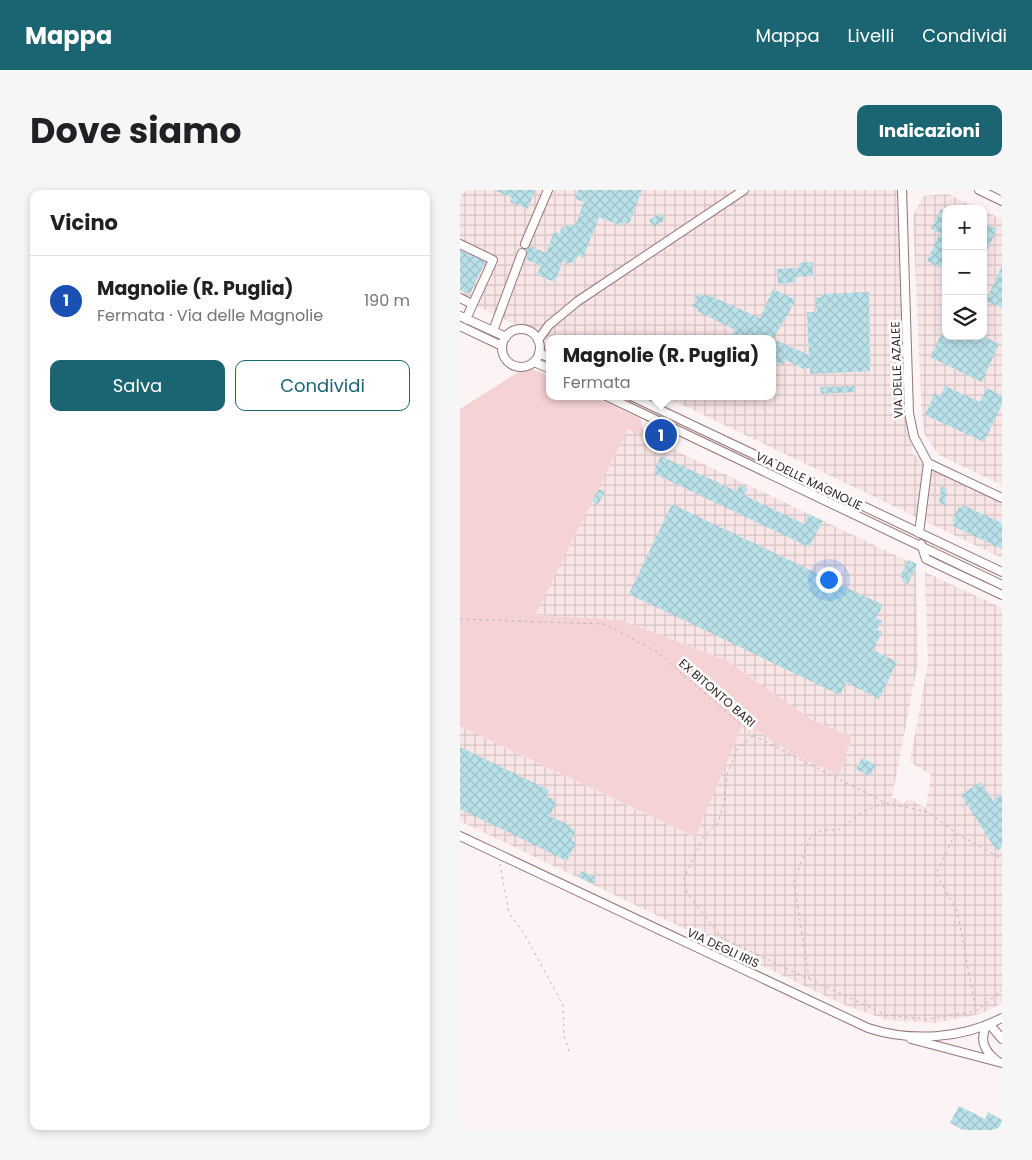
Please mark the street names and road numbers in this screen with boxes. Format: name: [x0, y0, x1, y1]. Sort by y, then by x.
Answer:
street label: VIA DELLE AZALEE: [886, 321, 907, 419]
street label: VIA DELLE MAGNOLIE: [753, 447, 865, 514]
street label: EX BITONTO BARI: [675, 655, 759, 731]
street label: VIA DEGLI IRIS: [684, 923, 762, 972]

